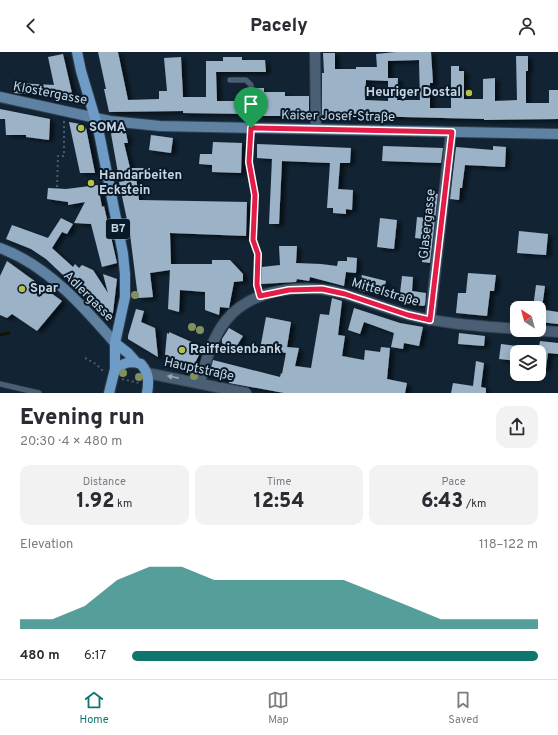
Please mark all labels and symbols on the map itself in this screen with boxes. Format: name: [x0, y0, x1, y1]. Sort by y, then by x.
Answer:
street label: Klostergasse: [12, 79, 88, 109]
place label: Heuriger Dostal: [366, 85, 461, 101]
pin: [234, 87, 268, 128]
marker: Heuriger Dostal: [464, 88, 474, 98]
street label: Kaiser Josef-Straße: [281, 108, 395, 126]
place label: SOMA: [89, 120, 126, 136]
marker: SOMA: [76, 123, 86, 133]
place label: Handarbeiten Eckstein: [99, 168, 182, 199]
marker: Handarbeiten Eckstein: [86, 178, 96, 188]
street label: Glasergasse: [416, 188, 440, 260]
road number: B7: [106, 219, 130, 239]
street label: Adlergasse: [60, 269, 116, 325]
street label: Mittelstraße: [349, 275, 421, 311]
place label: Spar: [30, 281, 59, 297]
marker: Spar: [17, 284, 27, 294]
north arrow: [510, 301, 546, 337]
place label: Raiffeisenbank: [190, 342, 281, 358]
marker: Raiffeisenbank: [177, 345, 187, 355]
street label: Hauptstraße: [163, 355, 235, 385]
one-way arrow: [167, 374, 180, 380]

